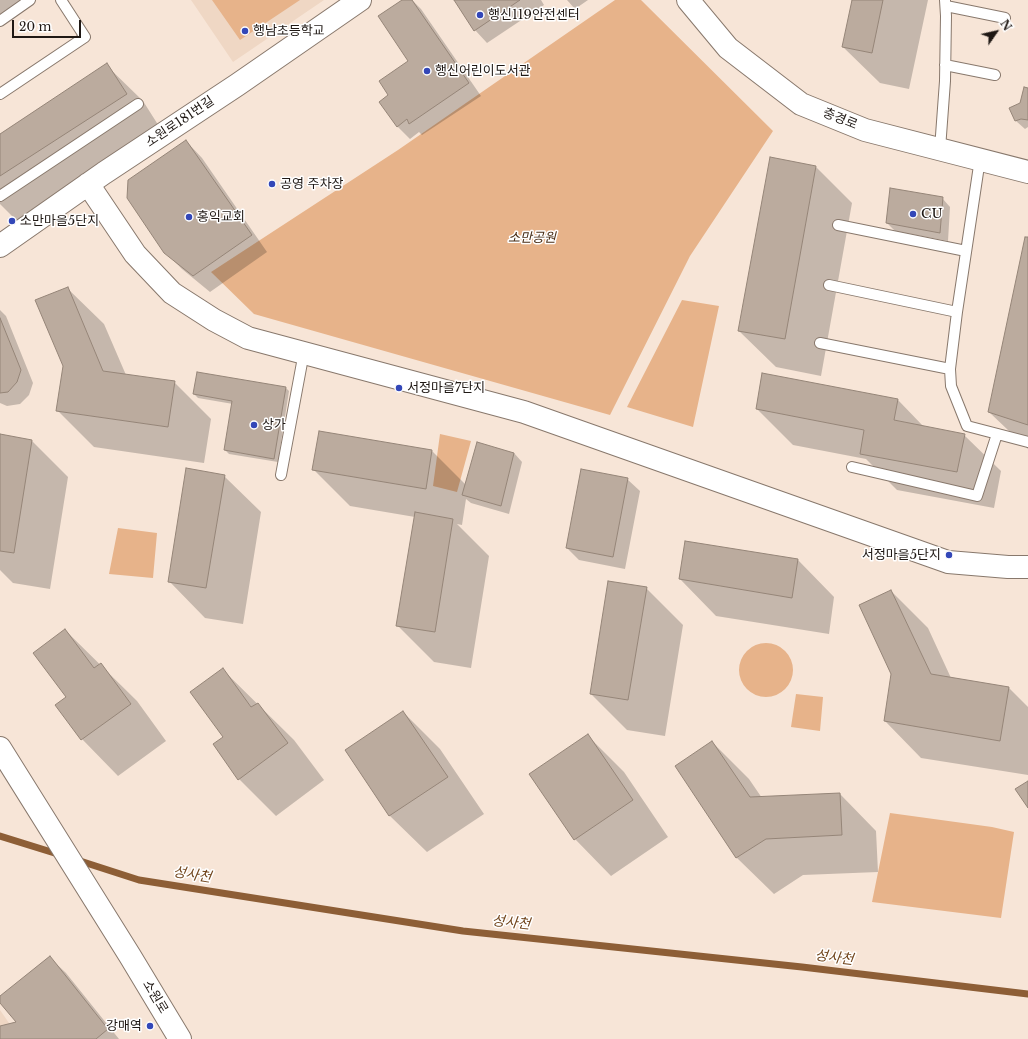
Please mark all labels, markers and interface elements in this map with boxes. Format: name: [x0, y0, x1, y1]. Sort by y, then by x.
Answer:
place label: 행신119안전센터: [488, 7, 580, 23]
marker: 행신119안전센터: [475, 10, 485, 20]
scale bar: [14, 12, 83, 38]
north arrow: [976, 12, 1016, 52]
text: N: [997, 17, 1015, 33]
text: 20 m: [19, 19, 51, 34]
place label: 행남초등학교: [253, 23, 325, 39]
marker: 행남초등학교: [240, 26, 250, 36]
place label: 행신어린이도서관: [435, 63, 531, 79]
marker: 행신어린이도서관: [422, 66, 432, 76]
street label: 소원로181번길: [143, 93, 217, 151]
street label: 충경로: [820, 105, 860, 133]
place label: 공영 주차장: [280, 176, 344, 192]
marker: 공영 주차장: [267, 179, 277, 189]
place label: CU: [921, 206, 943, 222]
place label: 홍익교회: [197, 209, 245, 225]
marker: CU: [908, 209, 918, 219]
marker: 홍익교회: [184, 212, 194, 222]
place label: 소만마을5단지: [20, 213, 99, 229]
marker: 소만마을5단지: [7, 216, 17, 226]
park label: 소만공원: [508, 230, 556, 246]
place label: 서정마을7단지: [407, 380, 485, 396]
marker: 서정마을7단지: [394, 383, 404, 393]
place label: 상가: [262, 417, 286, 433]
marker: 상가: [249, 420, 259, 430]
place label: 서정마을5단지: [862, 547, 941, 563]
marker: 서정마을5단지: [944, 550, 954, 560]
water label: 성사천: [172, 864, 212, 886]
water label: 성사천: [491, 913, 531, 933]
water label: 성사천: [814, 947, 854, 969]
street label: 소원로: [139, 978, 171, 1016]
place label: 강매역: [106, 1018, 142, 1034]
marker: 강매역: [145, 1021, 155, 1031]

